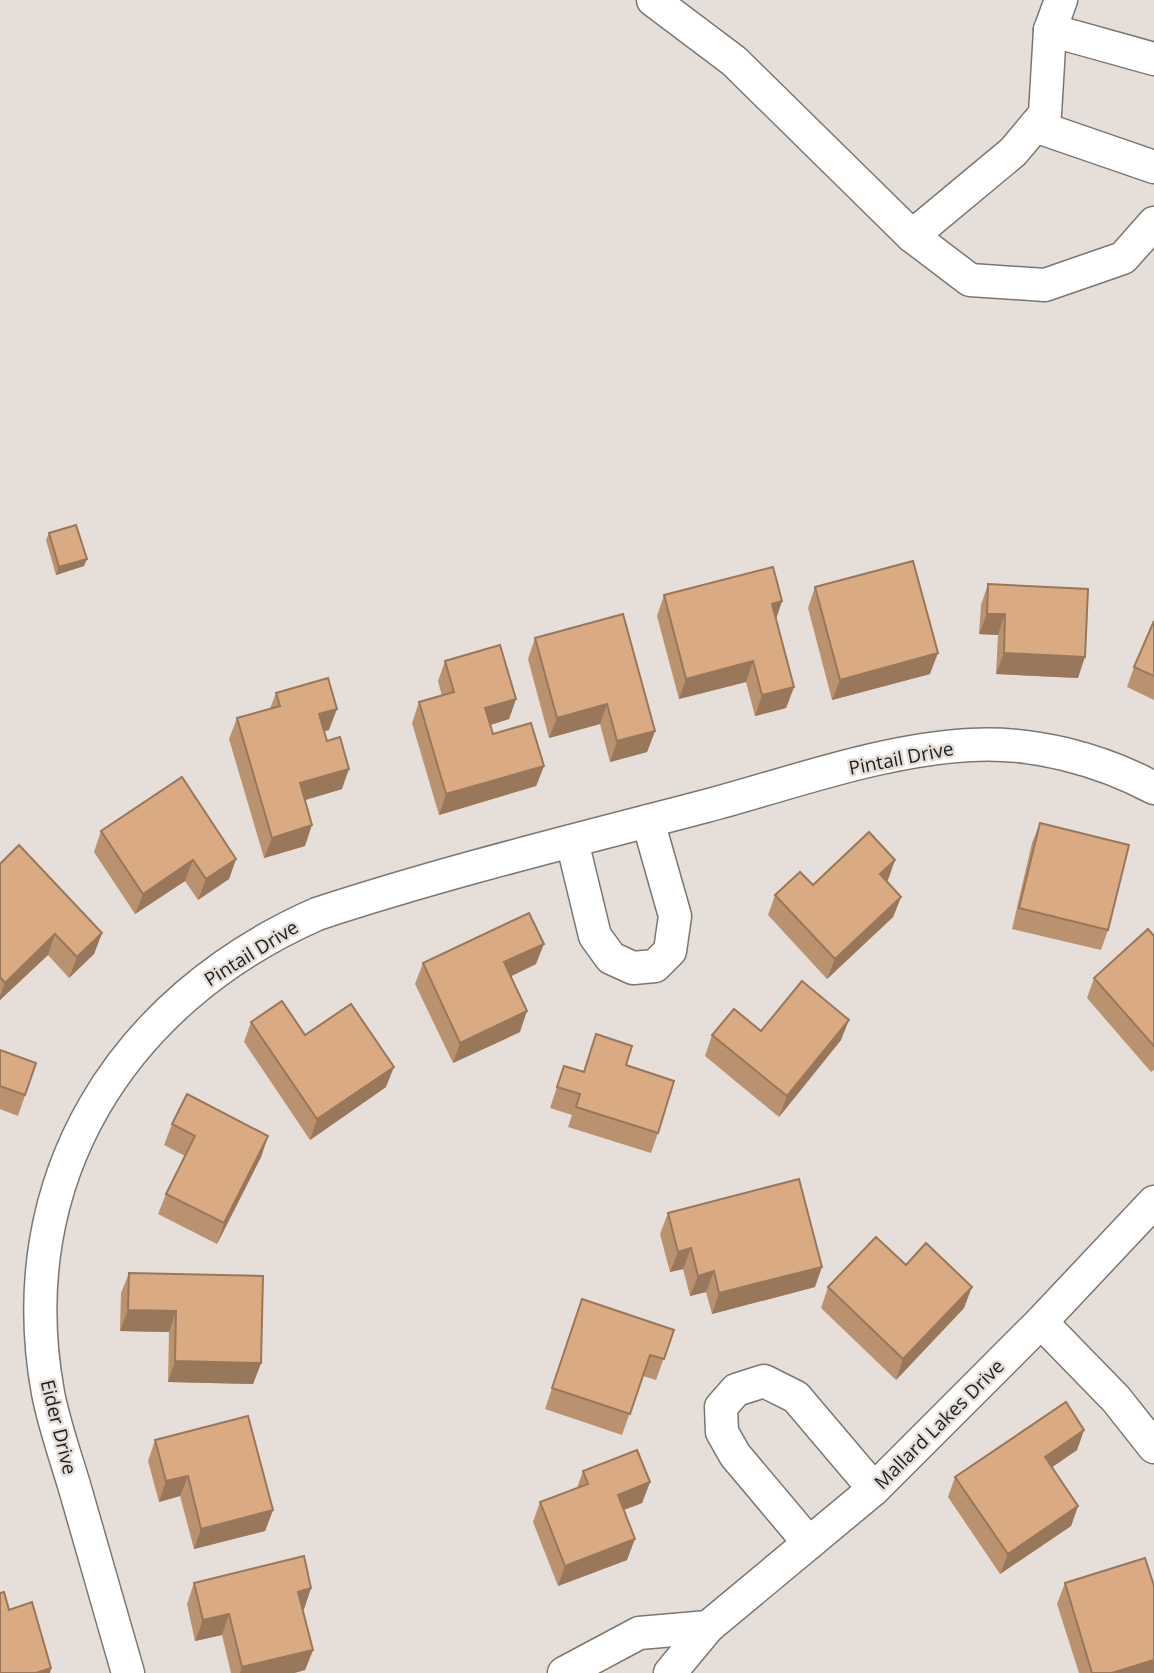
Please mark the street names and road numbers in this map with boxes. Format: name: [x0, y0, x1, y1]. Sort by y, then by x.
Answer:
street label: Pintail Drive: [846, 735, 956, 781]
street label: Pintail Drive: [199, 914, 303, 992]
street label: Mallard Lakes Drive: [868, 1353, 1010, 1495]
street label: Eider Drive: [35, 1377, 83, 1477]

